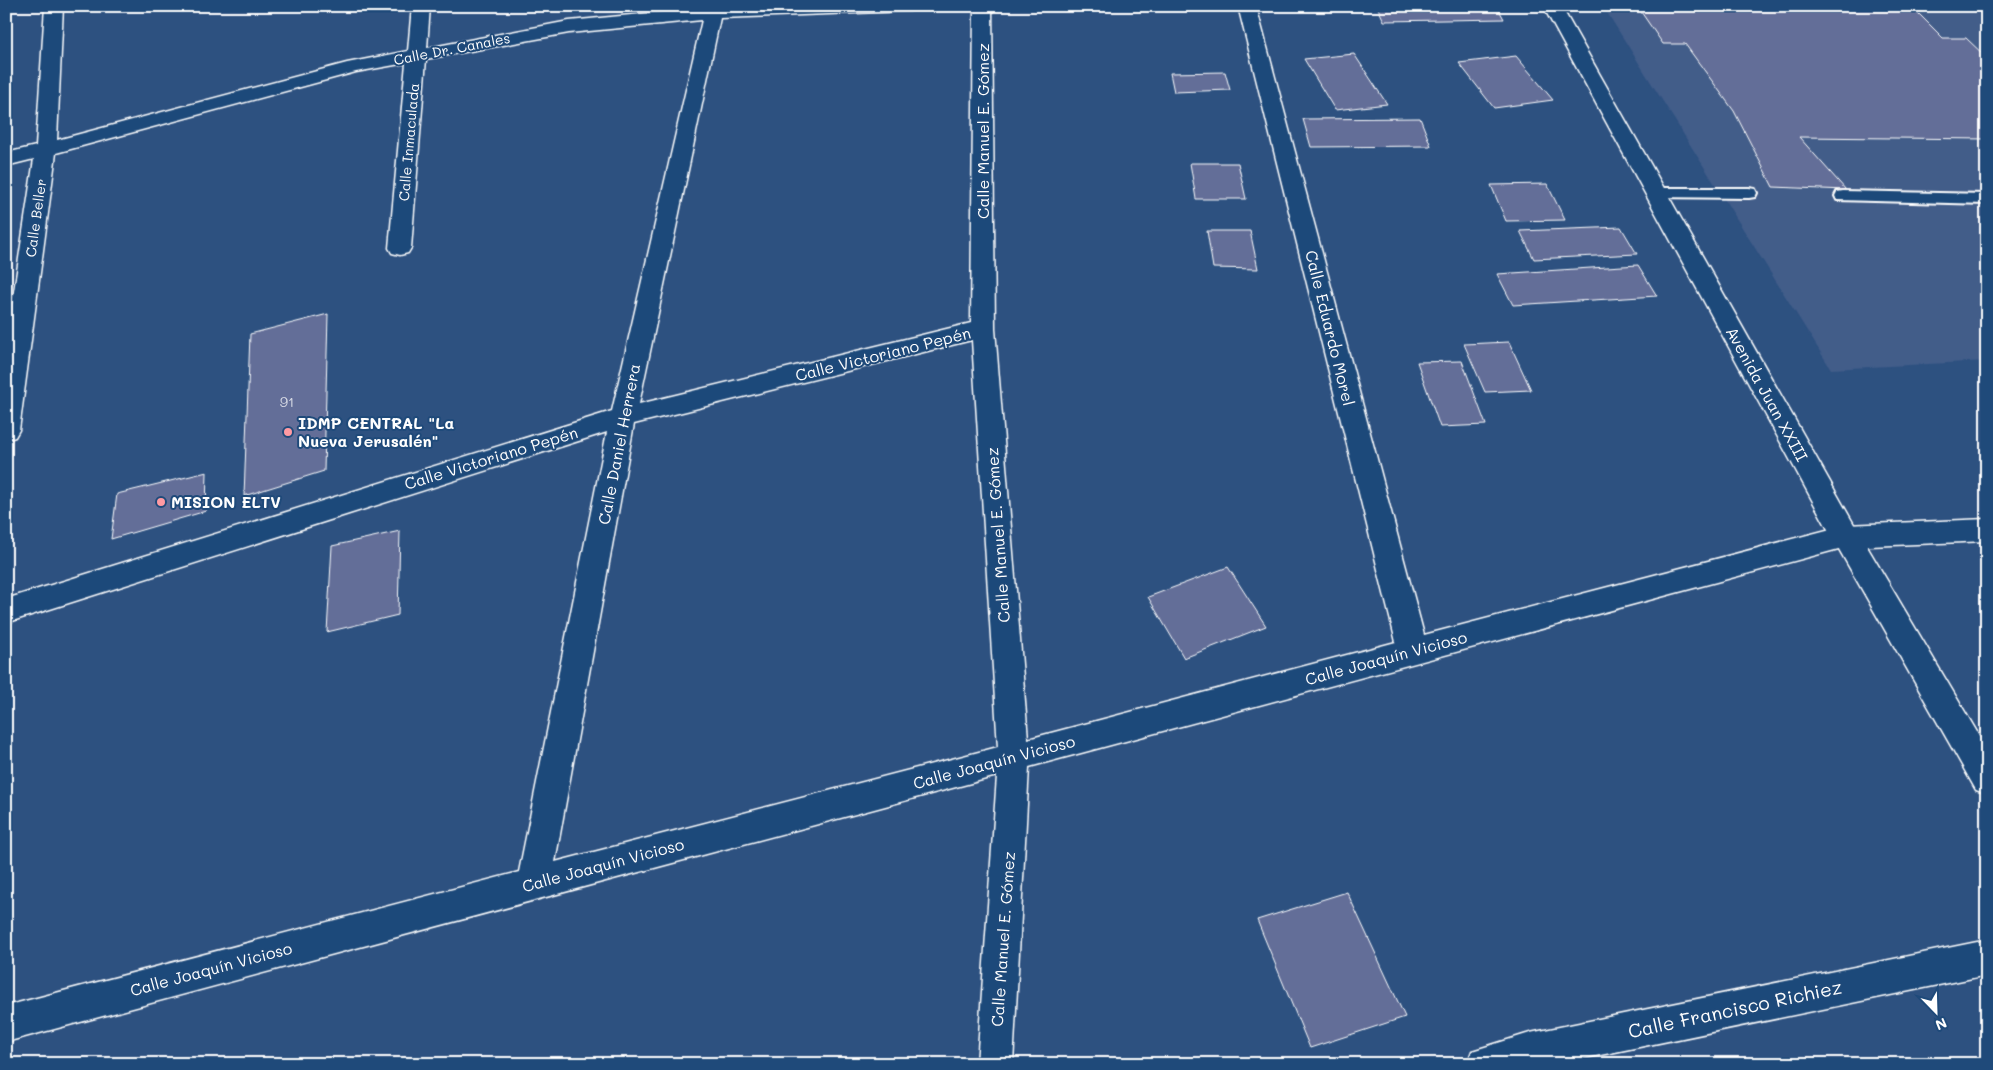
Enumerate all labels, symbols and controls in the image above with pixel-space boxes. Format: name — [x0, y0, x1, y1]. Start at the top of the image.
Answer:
street label: Calle Dr. Canales — [392, 28, 512, 69]
street label: Calle Manuel E. Gómez — [972, 43, 993, 219]
street label: Calle Inmaculada — [394, 82, 423, 202]
street label: Calle Beller — [21, 178, 50, 258]
street label: Calle Eduardo Morel — [1301, 248, 1360, 408]
street label: Calle Victoriano Pepén — [793, 322, 973, 386]
street label: Avenida Juan XXIII — [1722, 323, 1813, 465]
street label: Calle Daniel Herrera — [593, 362, 644, 526]
house number: 91 — [280, 392, 294, 411]
place label: IDMP CENTRAL "La Nueva Jerusalén" — [298, 412, 455, 451]
street label: Calle Victoriano Pepén — [402, 421, 580, 494]
marker: IDMP CENTRAL "La Nueva Jerusalén" — [282, 426, 294, 438]
street label: Calle Manuel E. Gómez — [981, 447, 1014, 623]
place label: MISION ELTV — [171, 491, 281, 512]
marker: MISION ELTV — [155, 496, 167, 508]
street label: Calle Joaquín Vicioso — [1303, 626, 1469, 689]
street label: Calle Joaquín Vicioso — [911, 730, 1077, 793]
street label: Calle Joaquín Vicioso — [520, 833, 686, 896]
street label: Calle Manuel E. Gómez — [986, 850, 1019, 1027]
street label: Calle Joaquín Vicioso — [128, 937, 294, 1000]
street label: Calle Francisco Richiez — [1626, 974, 1844, 1043]
north arrow — [1910, 988, 1960, 1038]
text: N — [1933, 1014, 1950, 1035]

